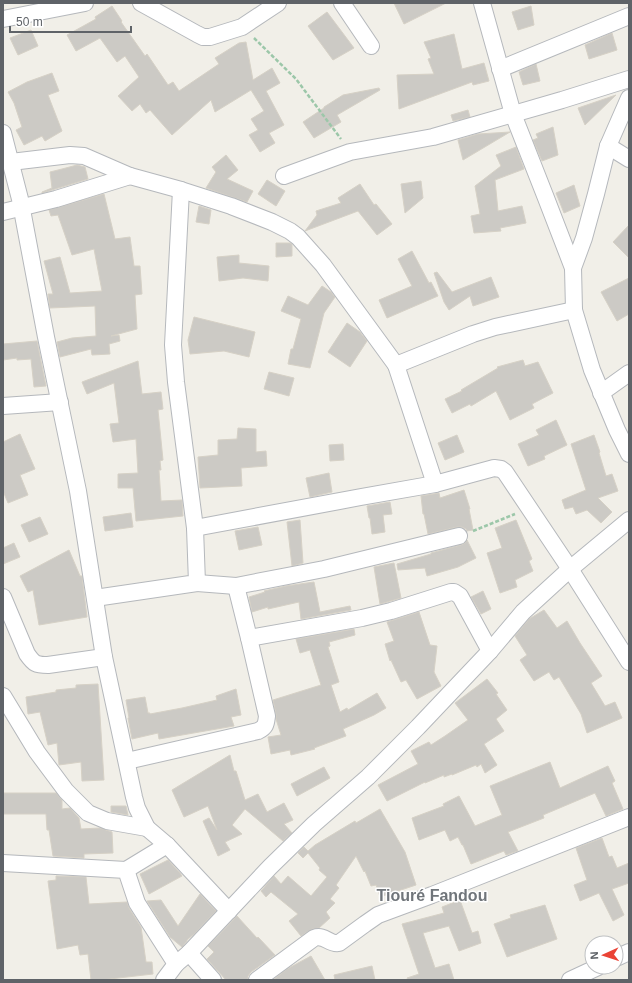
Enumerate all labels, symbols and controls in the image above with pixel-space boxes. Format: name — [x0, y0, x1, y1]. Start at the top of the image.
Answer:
scale bar — [10, 8, 131, 34]
text: 50 m — [16, 15, 43, 29]
district label: Tiouré Fandou — [377, 887, 487, 904]
north arrow — [584, 935, 624, 975]
text: N — [588, 951, 600, 960]

